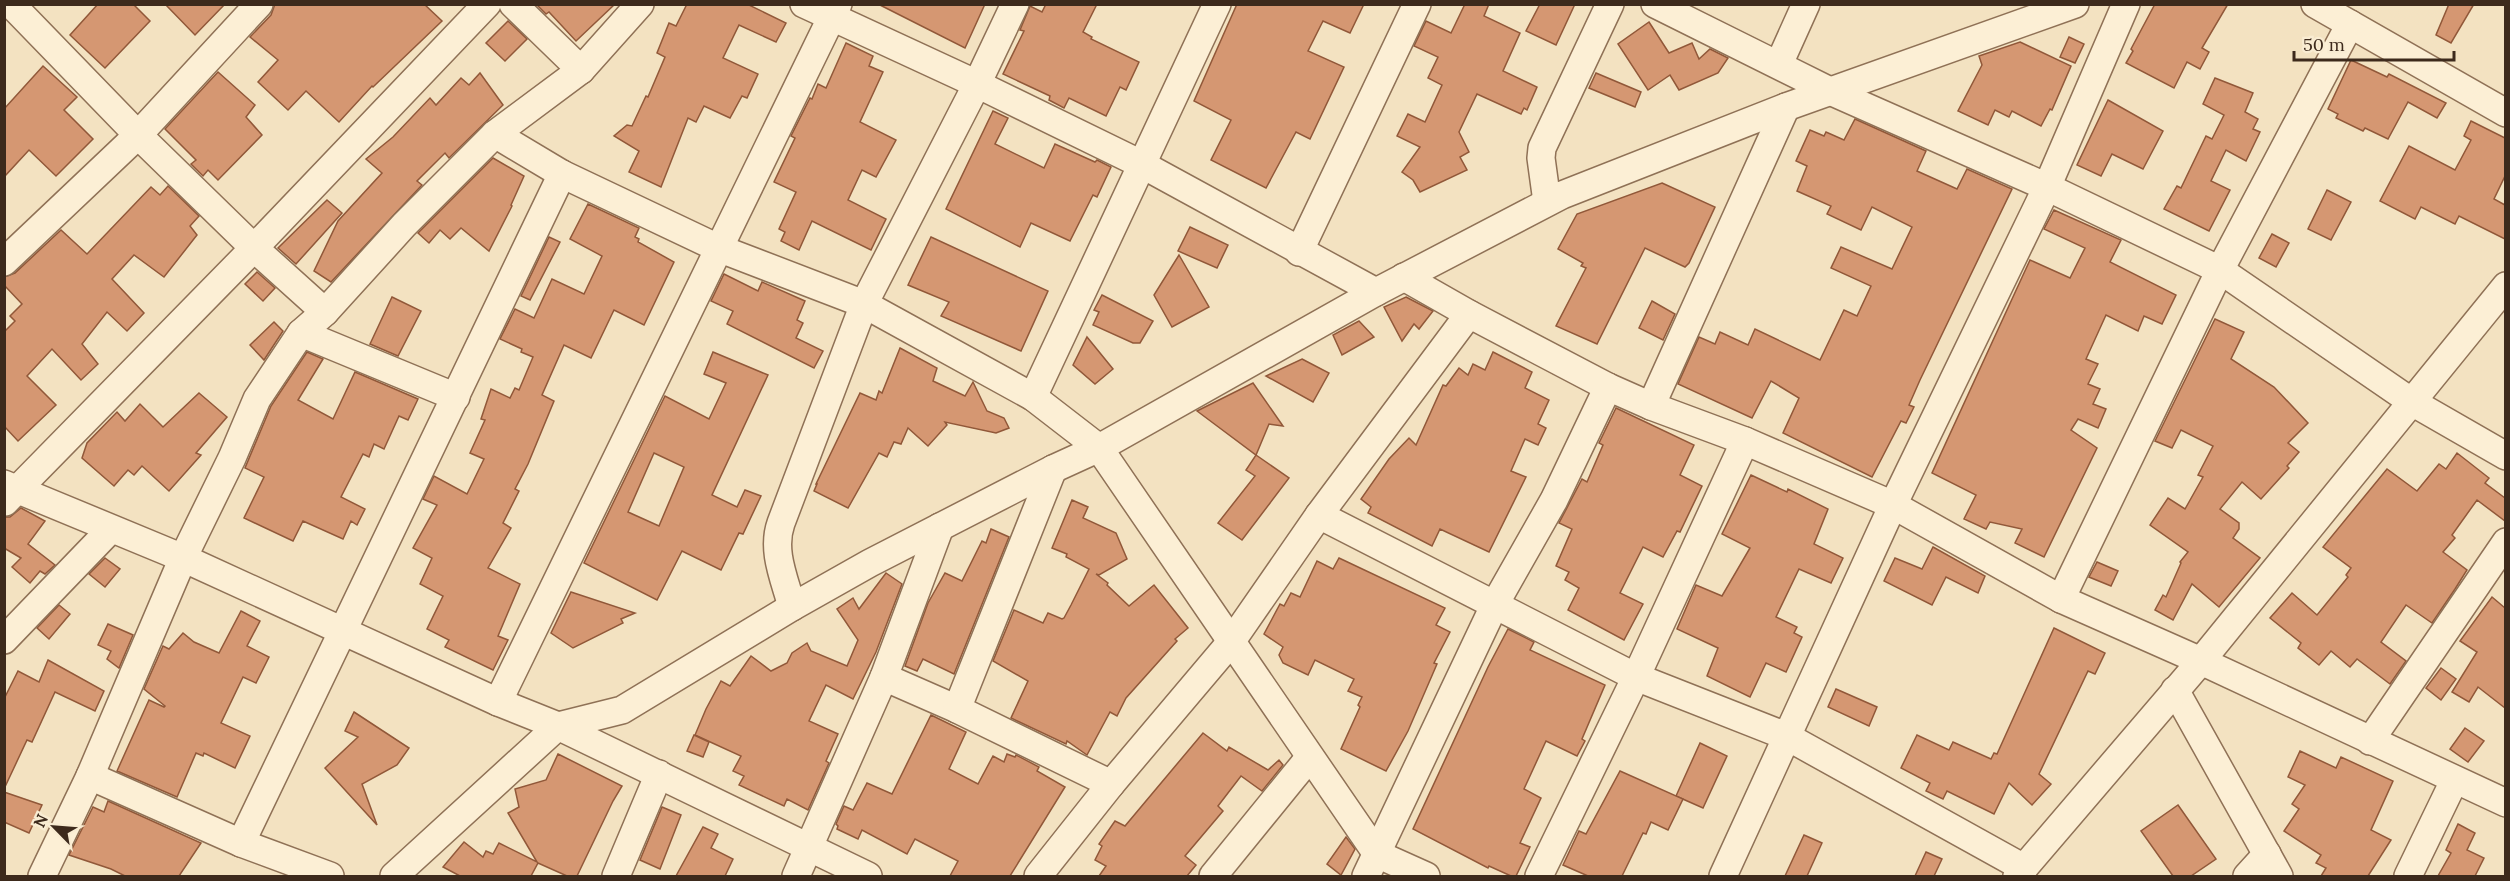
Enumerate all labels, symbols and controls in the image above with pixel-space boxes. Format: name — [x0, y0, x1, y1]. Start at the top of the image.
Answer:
scale bar — [2294, 24, 2454, 62]
text: 50 m — [2303, 33, 2345, 56]
north arrow — [24, 797, 84, 857]
text: N — [29, 811, 52, 830]

